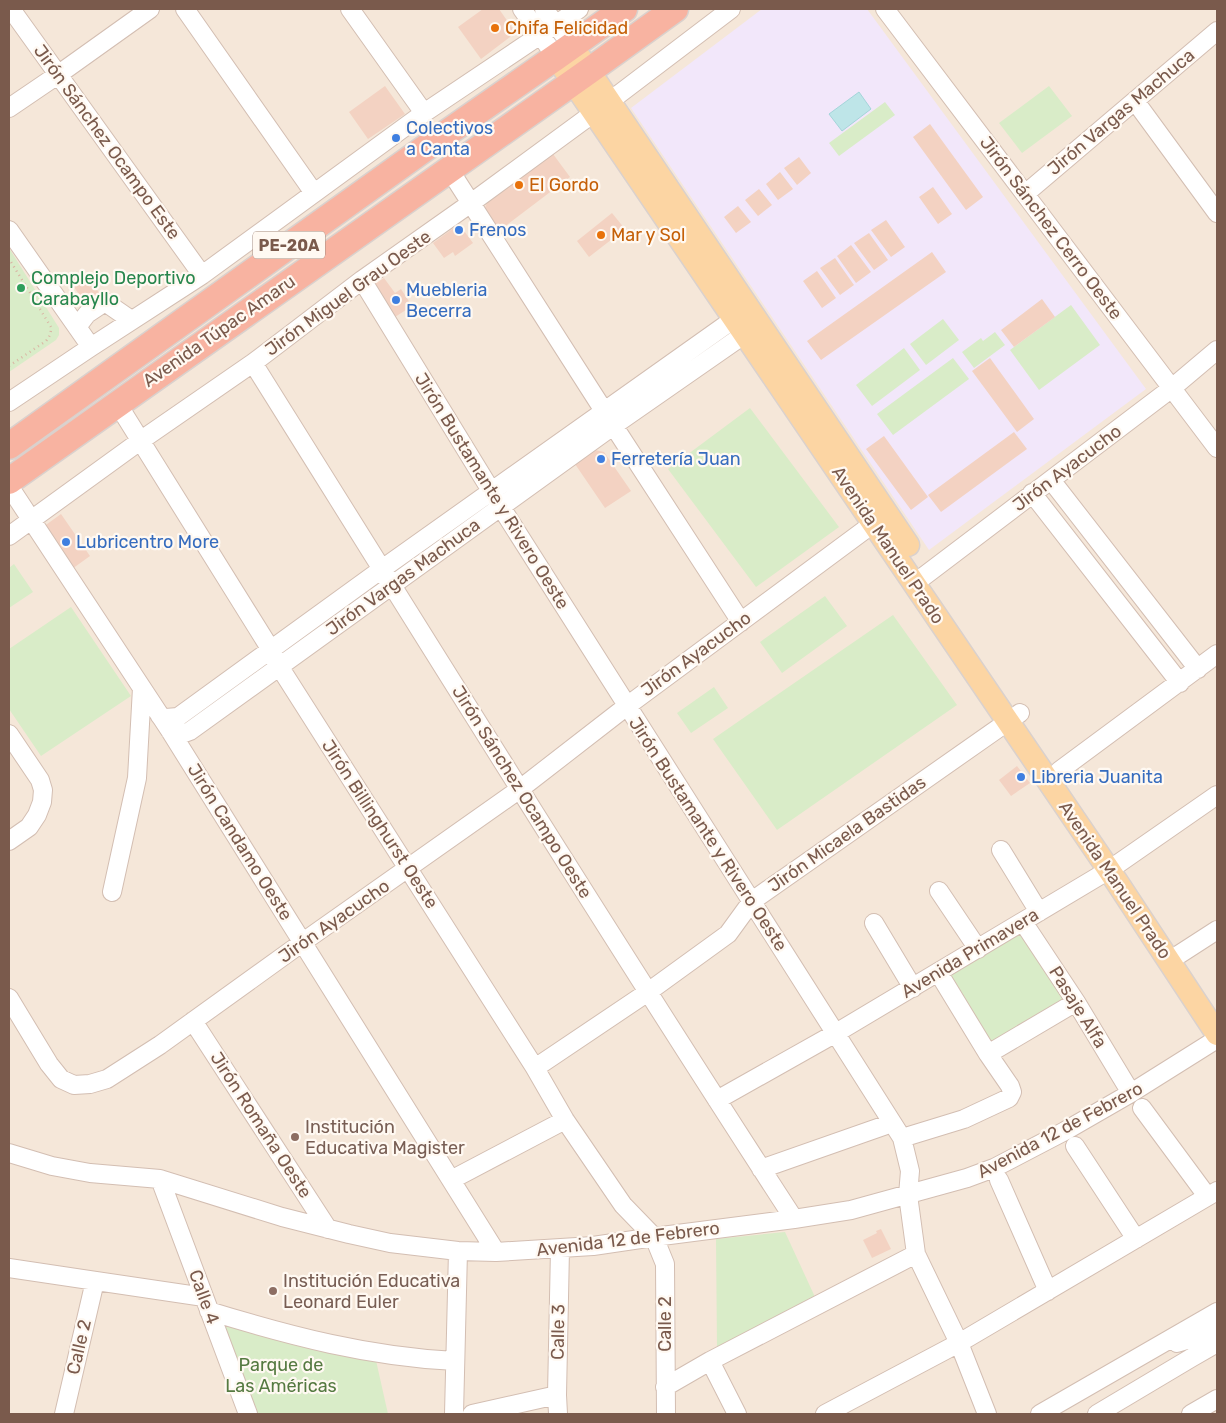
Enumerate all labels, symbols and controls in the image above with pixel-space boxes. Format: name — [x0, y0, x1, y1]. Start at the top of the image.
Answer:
place label: Chifa Felicidad — [505, 17, 628, 39]
marker: Chifa Felicidad — [489, 22, 501, 34]
street label: Jirón Sánchez Ocampo Este — [29, 40, 185, 244]
street label: Jirón Vargas Machuca — [1043, 44, 1199, 180]
place label: Colectivos a Canta — [406, 117, 493, 160]
marker: Colectivos a Canta — [390, 132, 402, 144]
street label: Jirón Sánchez Cerro Oeste — [975, 132, 1127, 324]
place label: El Gordo — [529, 174, 599, 196]
marker: El Gordo — [513, 179, 525, 191]
place label: Frenos — [469, 219, 526, 241]
marker: Frenos — [453, 224, 465, 236]
place label: Mar y Sol — [611, 224, 685, 246]
street label: Jirón Miguel Grau Oeste — [261, 225, 435, 361]
marker: Mar y Sol — [595, 229, 607, 241]
road number: PE-20A — [253, 232, 325, 258]
place label: Complejo Deportivo Carabayllo — [31, 267, 196, 310]
street label: Avenida Túpac Amaru — [139, 270, 299, 392]
place label: Muebleria Becerra — [406, 279, 488, 322]
marker: Complejo Deportivo Carabayllo — [15, 282, 27, 294]
marker: Muebleria Becerra — [390, 294, 402, 306]
street label: Jirón Bustamante y Rivero Oeste — [410, 369, 574, 613]
street label: Jirón Ayacucho — [1008, 420, 1126, 516]
place label: Ferretería Juan — [611, 448, 741, 470]
marker: Ferretería Juan — [595, 453, 607, 465]
street label: Avenida Manuel Prado — [827, 462, 949, 628]
street label: Jirón Vargas Machuca — [322, 514, 484, 640]
place label: Lubricentro More — [76, 531, 219, 553]
marker: Lubricentro More — [60, 536, 72, 548]
street label: Jirón Ayacucho — [637, 607, 755, 701]
street label: Jirón Sánchez Ocampo Oeste — [447, 682, 597, 902]
street label: Jirón Bustamante y Rivero Oeste — [624, 713, 792, 955]
street label: Jirón Billinghurst Oeste — [317, 735, 443, 913]
street label: Jirón Candamo Oeste — [183, 759, 297, 925]
place label: Libreria Juanita — [1031, 766, 1163, 788]
street label: Jirón Micaela Bastidas — [764, 771, 930, 897]
marker: Libreria Juanita — [1015, 771, 1027, 783]
street label: Avenida Manuel Prado — [1054, 797, 1176, 963]
street label: Jirón Ayacucho — [274, 875, 394, 967]
street label: Avenida Primavera — [897, 903, 1043, 1003]
street label: Pasaje Alfa — [1044, 962, 1112, 1052]
street label: Jirón Romaña Oeste — [206, 1048, 316, 1202]
street label: Avenida 12 de Febrero — [973, 1077, 1147, 1183]
place label: Institución Educativa Magister — [305, 1116, 465, 1159]
marker: Institución Educativa Magister — [289, 1131, 301, 1143]
street label: Avenida 12 de Febrero — [535, 1217, 721, 1261]
street label: Calle 4 — [184, 1267, 224, 1327]
place label: Institución Educativa Leonard Euler — [283, 1270, 460, 1313]
marker: Institución Educativa Leonard Euler — [267, 1285, 279, 1297]
street label: Calle 2 — [654, 1296, 676, 1352]
street label: Calle 3 — [547, 1304, 569, 1360]
street label: Calle 2 — [62, 1317, 96, 1377]
park label: Parque de Las Américas — [225, 1354, 337, 1397]

